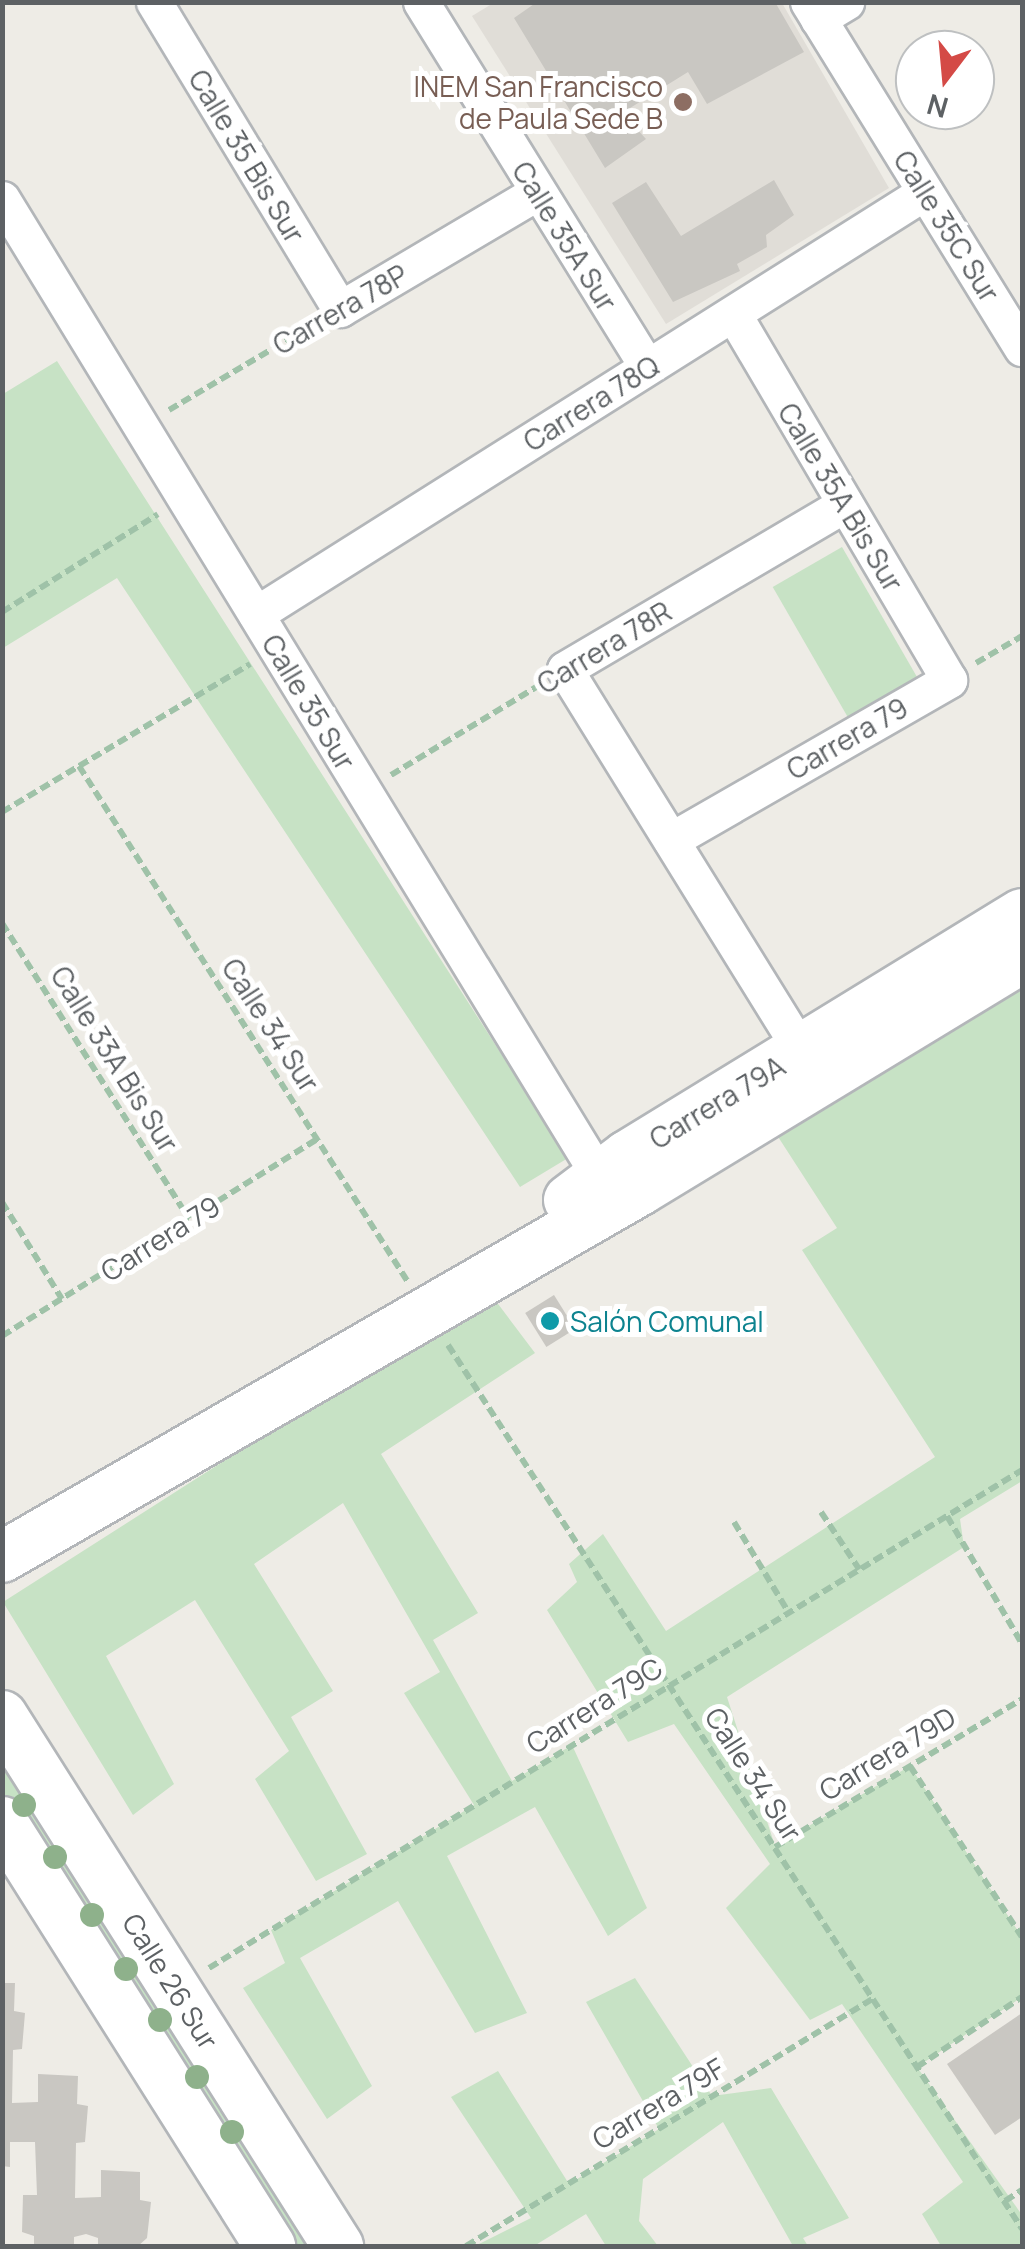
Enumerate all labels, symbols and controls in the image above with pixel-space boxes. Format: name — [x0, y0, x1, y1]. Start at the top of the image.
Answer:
north arrow — [895, 30, 995, 130]
street label: Calle 35 Bis Sur — [182, 63, 312, 249]
place label: INEM San Francisco de Paula Sede B — [413, 69, 663, 135]
text: N — [922, 86, 952, 128]
marker: INEM San Francisco de Paula Sede B — [672, 91, 694, 113]
street label: Calle 35C Sur — [887, 144, 1007, 308]
street label: Calle 35A Sur — [506, 155, 624, 317]
street label: Carrera 78P — [267, 257, 413, 361]
street label: Carrera 78Q — [517, 348, 665, 458]
street label: Calle 35A Bis Sur — [772, 397, 910, 597]
street label: Carrera 78R — [531, 594, 677, 700]
street label: Calle 35 Sur — [255, 628, 363, 776]
street label: Carrera 79 — [781, 690, 913, 786]
street label: Calle 34 Sur — [215, 952, 327, 1098]
street label: Calle 33A Bis Sur — [44, 960, 186, 1158]
street label: Carrera 79A — [643, 1049, 791, 1155]
street label: Carrera 79 — [94, 1188, 226, 1288]
place label: Salón Comunal — [570, 1304, 764, 1338]
marker: Salón Comunal — [539, 1310, 561, 1332]
street label: Carrera 79C — [520, 1650, 668, 1760]
street label: Carrera 79D — [813, 1699, 961, 1807]
street label: Calle 34 Sur — [698, 1701, 810, 1847]
street label: Calle 26 Sur — [116, 1907, 226, 2055]
street label: Carrera 79F — [586, 2050, 730, 2156]

